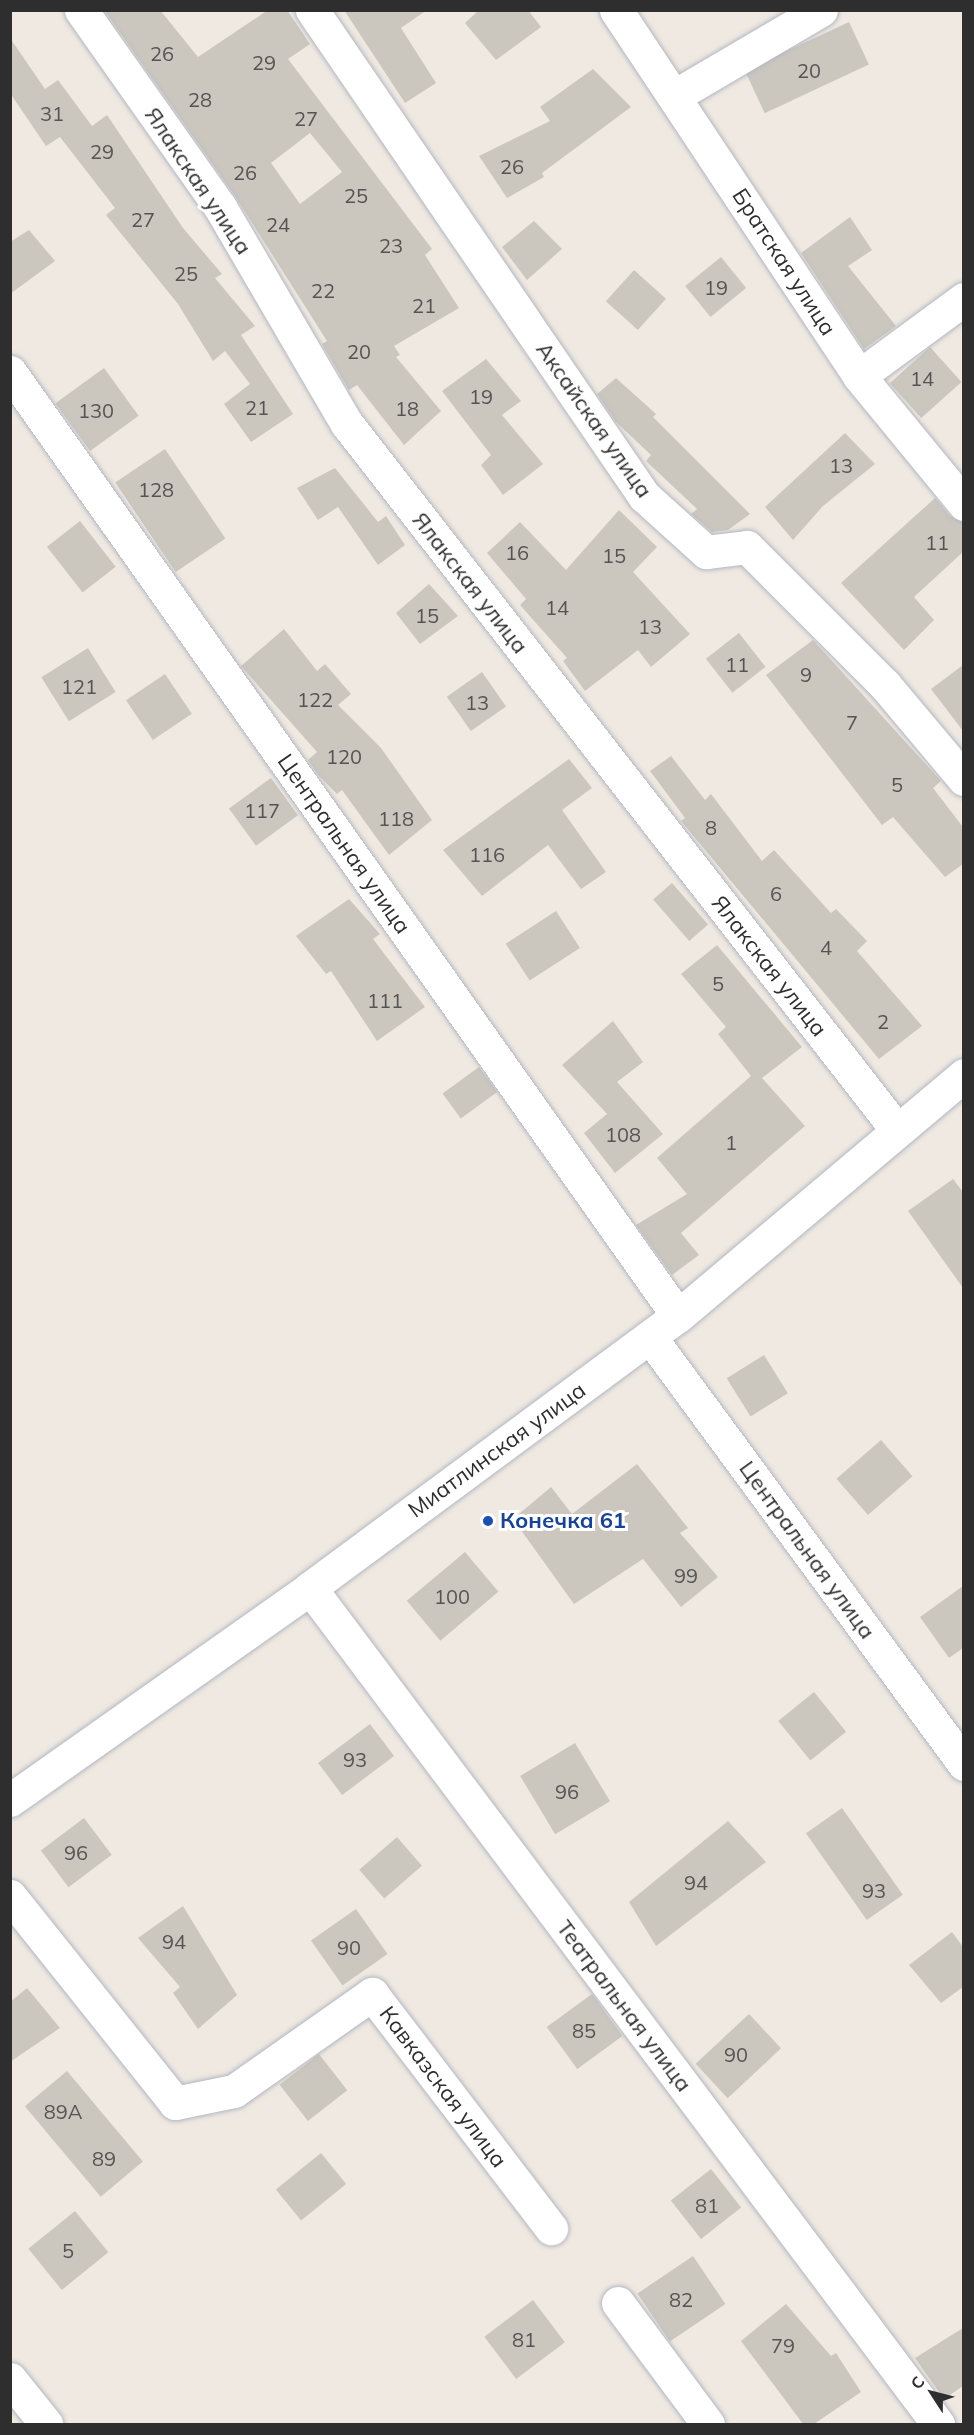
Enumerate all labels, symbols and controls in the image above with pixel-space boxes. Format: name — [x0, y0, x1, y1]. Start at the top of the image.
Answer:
house number: 26 — [150, 41, 174, 65]
house number: 29 — [252, 50, 276, 74]
house number: 20 — [797, 58, 821, 82]
house number: 28 — [188, 87, 212, 111]
house number: 31 — [40, 101, 64, 125]
street label: Ялакская улица — [139, 102, 257, 260]
house number: 27 — [294, 106, 318, 130]
house number: 29 — [90, 139, 114, 163]
house number: 26 — [500, 154, 524, 178]
house number: 26 — [233, 160, 257, 184]
house number: 25 — [344, 183, 368, 207]
street label: Братская улица — [727, 184, 841, 340]
house number: 27 — [131, 207, 155, 231]
house number: 24 — [266, 212, 290, 236]
house number: 23 — [379, 233, 403, 257]
house number: 25 — [174, 261, 198, 285]
house number: 19 — [704, 275, 728, 299]
house number: 22 — [311, 278, 335, 302]
house number: 21 — [412, 293, 436, 317]
street label: Аксайская улица — [530, 337, 658, 503]
house number: 20 — [347, 339, 371, 363]
house number: 14 — [910, 366, 934, 390]
house number: 19 — [469, 384, 493, 408]
house number: 21 — [245, 395, 269, 419]
house number: 18 — [395, 396, 419, 420]
house number: 130 — [78, 398, 114, 422]
house number: 13 — [829, 453, 853, 477]
house number: 128 — [138, 477, 174, 501]
street label: Ялакская улица — [407, 507, 533, 659]
house number: 11 — [925, 530, 949, 554]
house number: 16 — [505, 540, 529, 564]
house number: 15 — [602, 543, 626, 567]
house number: 14 — [545, 595, 569, 619]
house number: 15 — [415, 603, 439, 627]
house number: 13 — [638, 614, 662, 638]
house number: 11 — [725, 652, 749, 676]
house number: 9 — [800, 662, 812, 686]
house number: 121 — [61, 674, 97, 698]
house number: 122 — [297, 687, 333, 711]
house number: 13 — [465, 690, 489, 714]
house number: 7 — [846, 710, 858, 734]
house number: 120 — [326, 744, 362, 768]
street label: Центральная улица — [272, 749, 416, 939]
house number: 5 — [891, 772, 903, 796]
house number: 117 — [244, 798, 280, 822]
house number: 118 — [378, 806, 414, 830]
house number: 8 — [705, 815, 717, 839]
house number: 116 — [469, 842, 505, 866]
house number: 6 — [770, 881, 782, 905]
street label: Ялакская улица — [706, 890, 832, 1042]
house number: 4 — [820, 935, 832, 959]
house number: 5 — [712, 971, 724, 995]
house number: 111 — [367, 988, 403, 1012]
house number: 2 — [877, 1009, 889, 1033]
house number: 108 — [605, 1122, 641, 1146]
house number: 1 — [725, 1130, 737, 1154]
street label: Миатлинская улица — [403, 1377, 591, 1523]
street label: Центральная улица — [734, 1456, 880, 1644]
place label: Конечка 61 — [500, 1508, 626, 1534]
marker: Конечка 61 — [481, 1514, 495, 1528]
house number: 99 — [674, 1563, 698, 1587]
house number: 100 — [434, 1584, 470, 1608]
house number: 93 — [343, 1747, 367, 1771]
house number: 96 — [555, 1779, 579, 1803]
house number: 96 — [64, 1840, 88, 1864]
house number: 94 — [684, 1870, 708, 1894]
house number: 93 — [862, 1878, 886, 1902]
street label: Театральная улица — [551, 1915, 697, 2097]
house number: 94 — [162, 1929, 186, 1953]
house number: 90 — [337, 1935, 361, 1959]
street label: Кавказская улица — [374, 2001, 512, 2173]
house number: 85 — [572, 2018, 596, 2042]
house number: 90 — [724, 2042, 748, 2066]
house number: 89А — [44, 2099, 82, 2123]
house number: 89 — [92, 2146, 116, 2170]
house number: 81 — [695, 2193, 719, 2217]
house number: 5 — [62, 2238, 74, 2262]
house number: 82 — [669, 2287, 693, 2311]
house number: 81 — [512, 2327, 536, 2351]
house number: 79 — [771, 2333, 795, 2357]
north arrow — [902, 2363, 962, 2423]
text: С — [906, 2372, 929, 2393]

